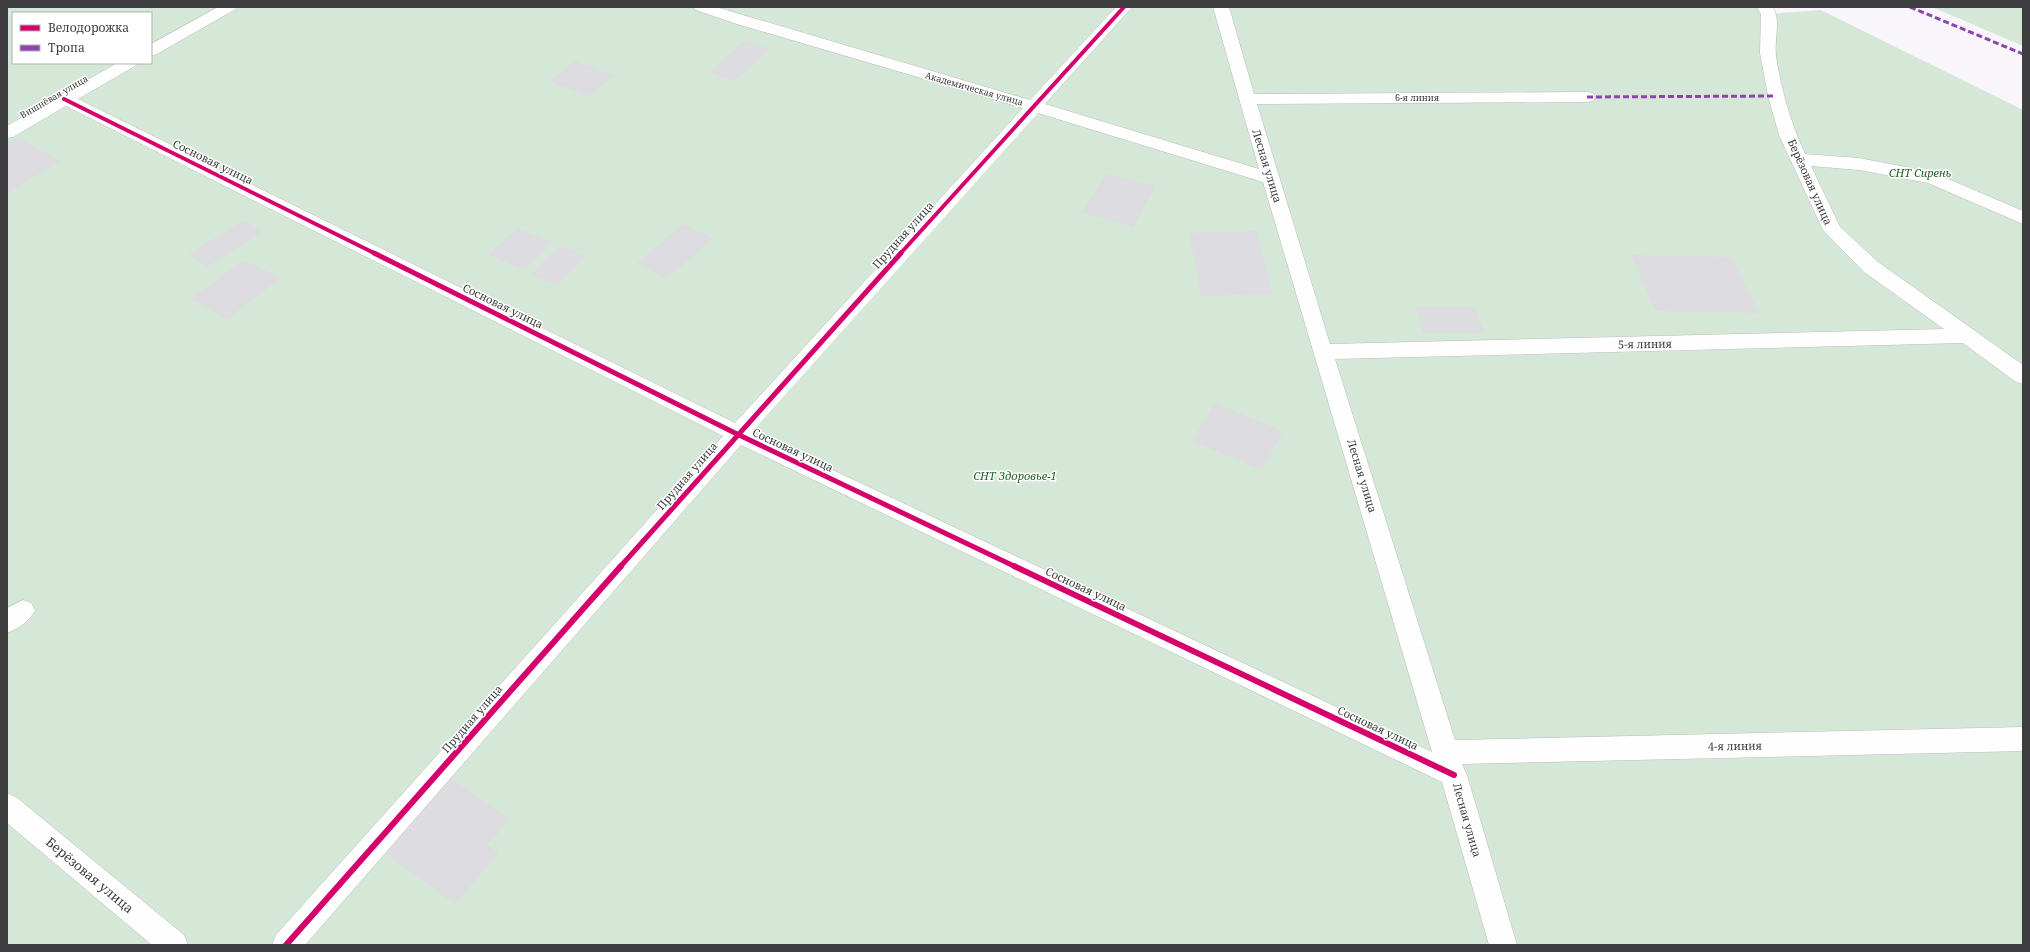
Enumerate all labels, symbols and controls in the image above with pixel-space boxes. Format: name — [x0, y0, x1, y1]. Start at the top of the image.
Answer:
legend — [12, 12, 152, 64]
text: Велодорожка — [48, 19, 129, 36]
text: Тропа — [48, 39, 85, 56]
street label: Академическая улица — [924, 68, 1025, 109]
street label: Вишнёвая улица — [17, 72, 90, 121]
street label: 6-я линия — [1395, 91, 1439, 104]
street label: Лесная улица — [1249, 127, 1286, 204]
street label: Сосновая улица — [171, 136, 256, 188]
street label: Берёзовая улица — [1785, 136, 1836, 227]
park label: СНТ Сирень — [1889, 165, 1951, 180]
street label: Прудная улица — [868, 198, 937, 271]
street label: Сосновая улица — [461, 280, 546, 332]
street label: 5-я линия — [1618, 336, 1672, 351]
street label: Сосновая улица — [750, 424, 836, 475]
street label: Лесная улица — [1344, 437, 1381, 514]
street label: Прудная улица — [653, 439, 720, 513]
park label: СНТ Здоровье-1 — [973, 468, 1057, 483]
street label: Сосновая улица — [1043, 563, 1129, 614]
street label: Прудная улица — [438, 682, 505, 756]
street label: Сосновая улица — [1335, 702, 1421, 753]
street label: 4-я линия — [1708, 738, 1762, 753]
street label: Лесная улица — [1450, 781, 1485, 859]
street label: Берёзовая улица — [42, 833, 138, 917]

